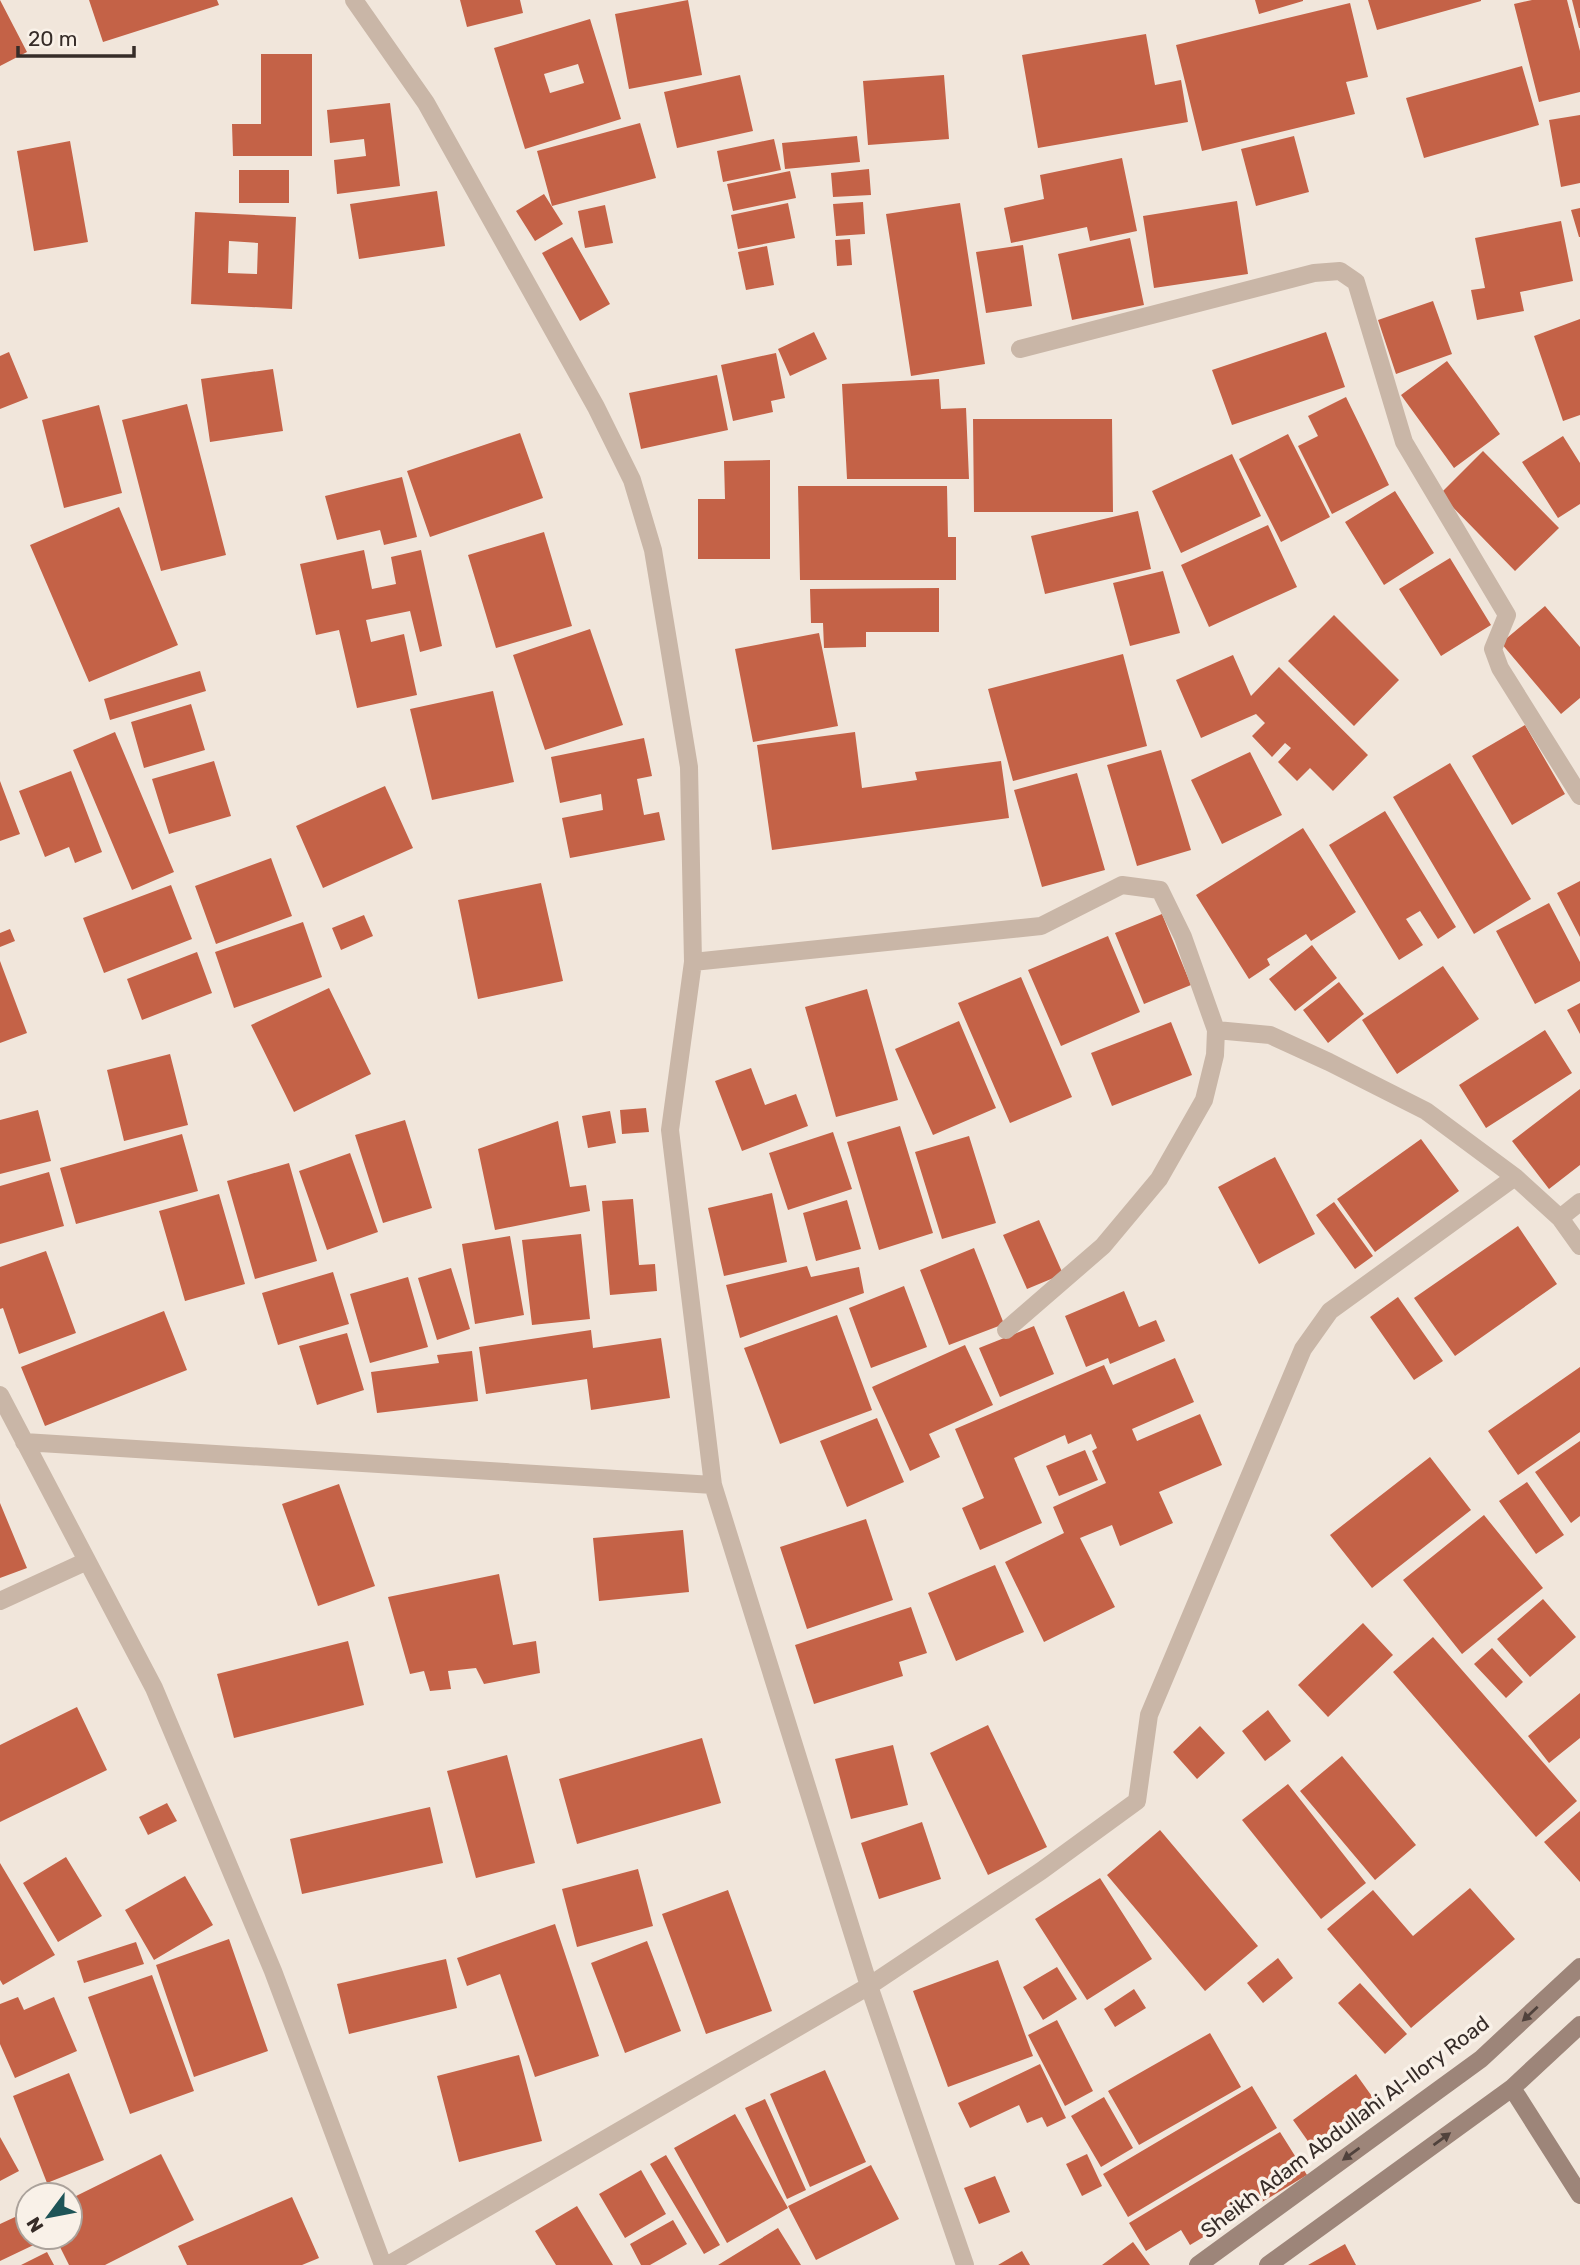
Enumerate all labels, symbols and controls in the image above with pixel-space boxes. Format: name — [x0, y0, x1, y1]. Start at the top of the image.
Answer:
scale bar — [18, 14, 133, 58]
text: 20 m — [28, 26, 77, 51]
one-way arrow — [1522, 2005, 1539, 2021]
street label: Sheikh Adam Abdullahi Al-Ilory Road — [1196, 2010, 1494, 2243]
one-way arrow — [1433, 2132, 1451, 2146]
one-way arrow — [1342, 2146, 1360, 2160]
north arrow — [14, 2181, 84, 2251]
text: N — [22, 2213, 48, 2237]

